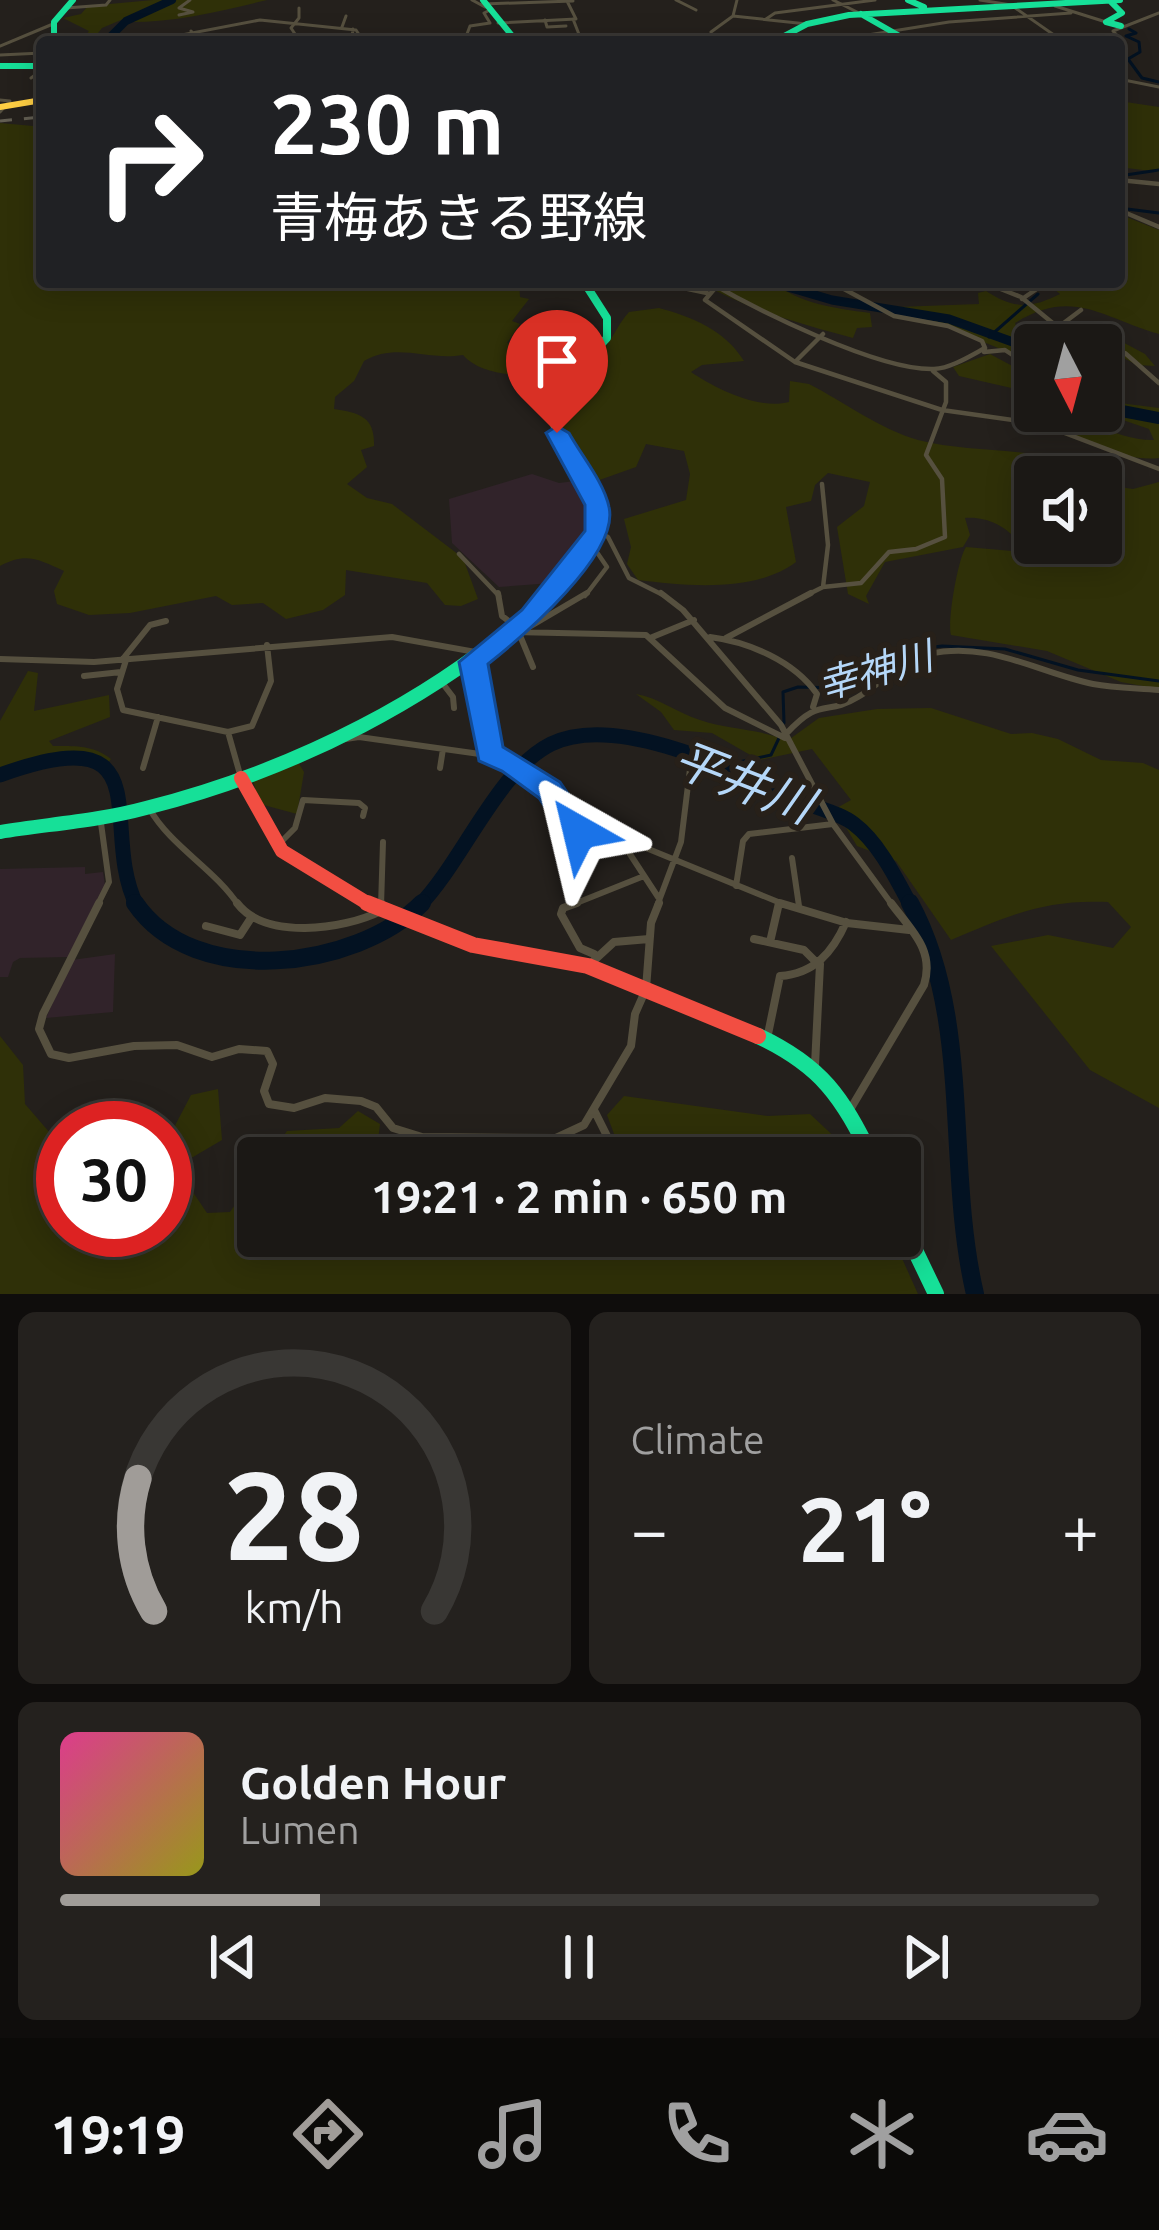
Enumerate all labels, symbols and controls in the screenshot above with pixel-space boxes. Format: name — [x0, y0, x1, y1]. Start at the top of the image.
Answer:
text: 230 m — [270, 76, 504, 170]
icon: right — [72, 84, 228, 240]
text: 青梅あきる野線 — [270, 187, 647, 247]
pin — [506, 310, 608, 433]
north arrow — [1014, 324, 1122, 432]
map controls — [1014, 324, 1122, 564]
icon: arrive — [524, 328, 590, 394]
button: sound — [1014, 456, 1122, 564]
water label: 幸神川 — [813, 632, 941, 707]
water label: 平井川 — [667, 730, 826, 834]
position arrow — [516, 769, 642, 895]
speed limit sign: 30 — [36, 1101, 192, 1257]
text: 19:21 · 2 min · 650 m — [371, 1171, 787, 1222]
text: Climate — [631, 1418, 765, 1461]
text: 28 — [224, 1444, 365, 1584]
text: 21° — [798, 1478, 931, 1579]
text: − — [631, 1492, 668, 1566]
text: + — [1062, 1492, 1099, 1566]
text: km/h — [245, 1583, 344, 1631]
text: Golden Hour — [240, 1757, 506, 1808]
text: Lumen — [240, 1808, 360, 1851]
icon: previous — [200, 1924, 266, 1990]
icon: pause — [546, 1924, 612, 1990]
icon: next — [893, 1924, 959, 1990]
icon: directions — [286, 2092, 370, 2176]
icon: music — [471, 2092, 555, 2176]
icon: phone — [655, 2092, 739, 2176]
icon: climate — [840, 2092, 924, 2176]
icon: car — [1025, 2092, 1109, 2176]
text: 19:19 — [50, 2104, 185, 2164]

